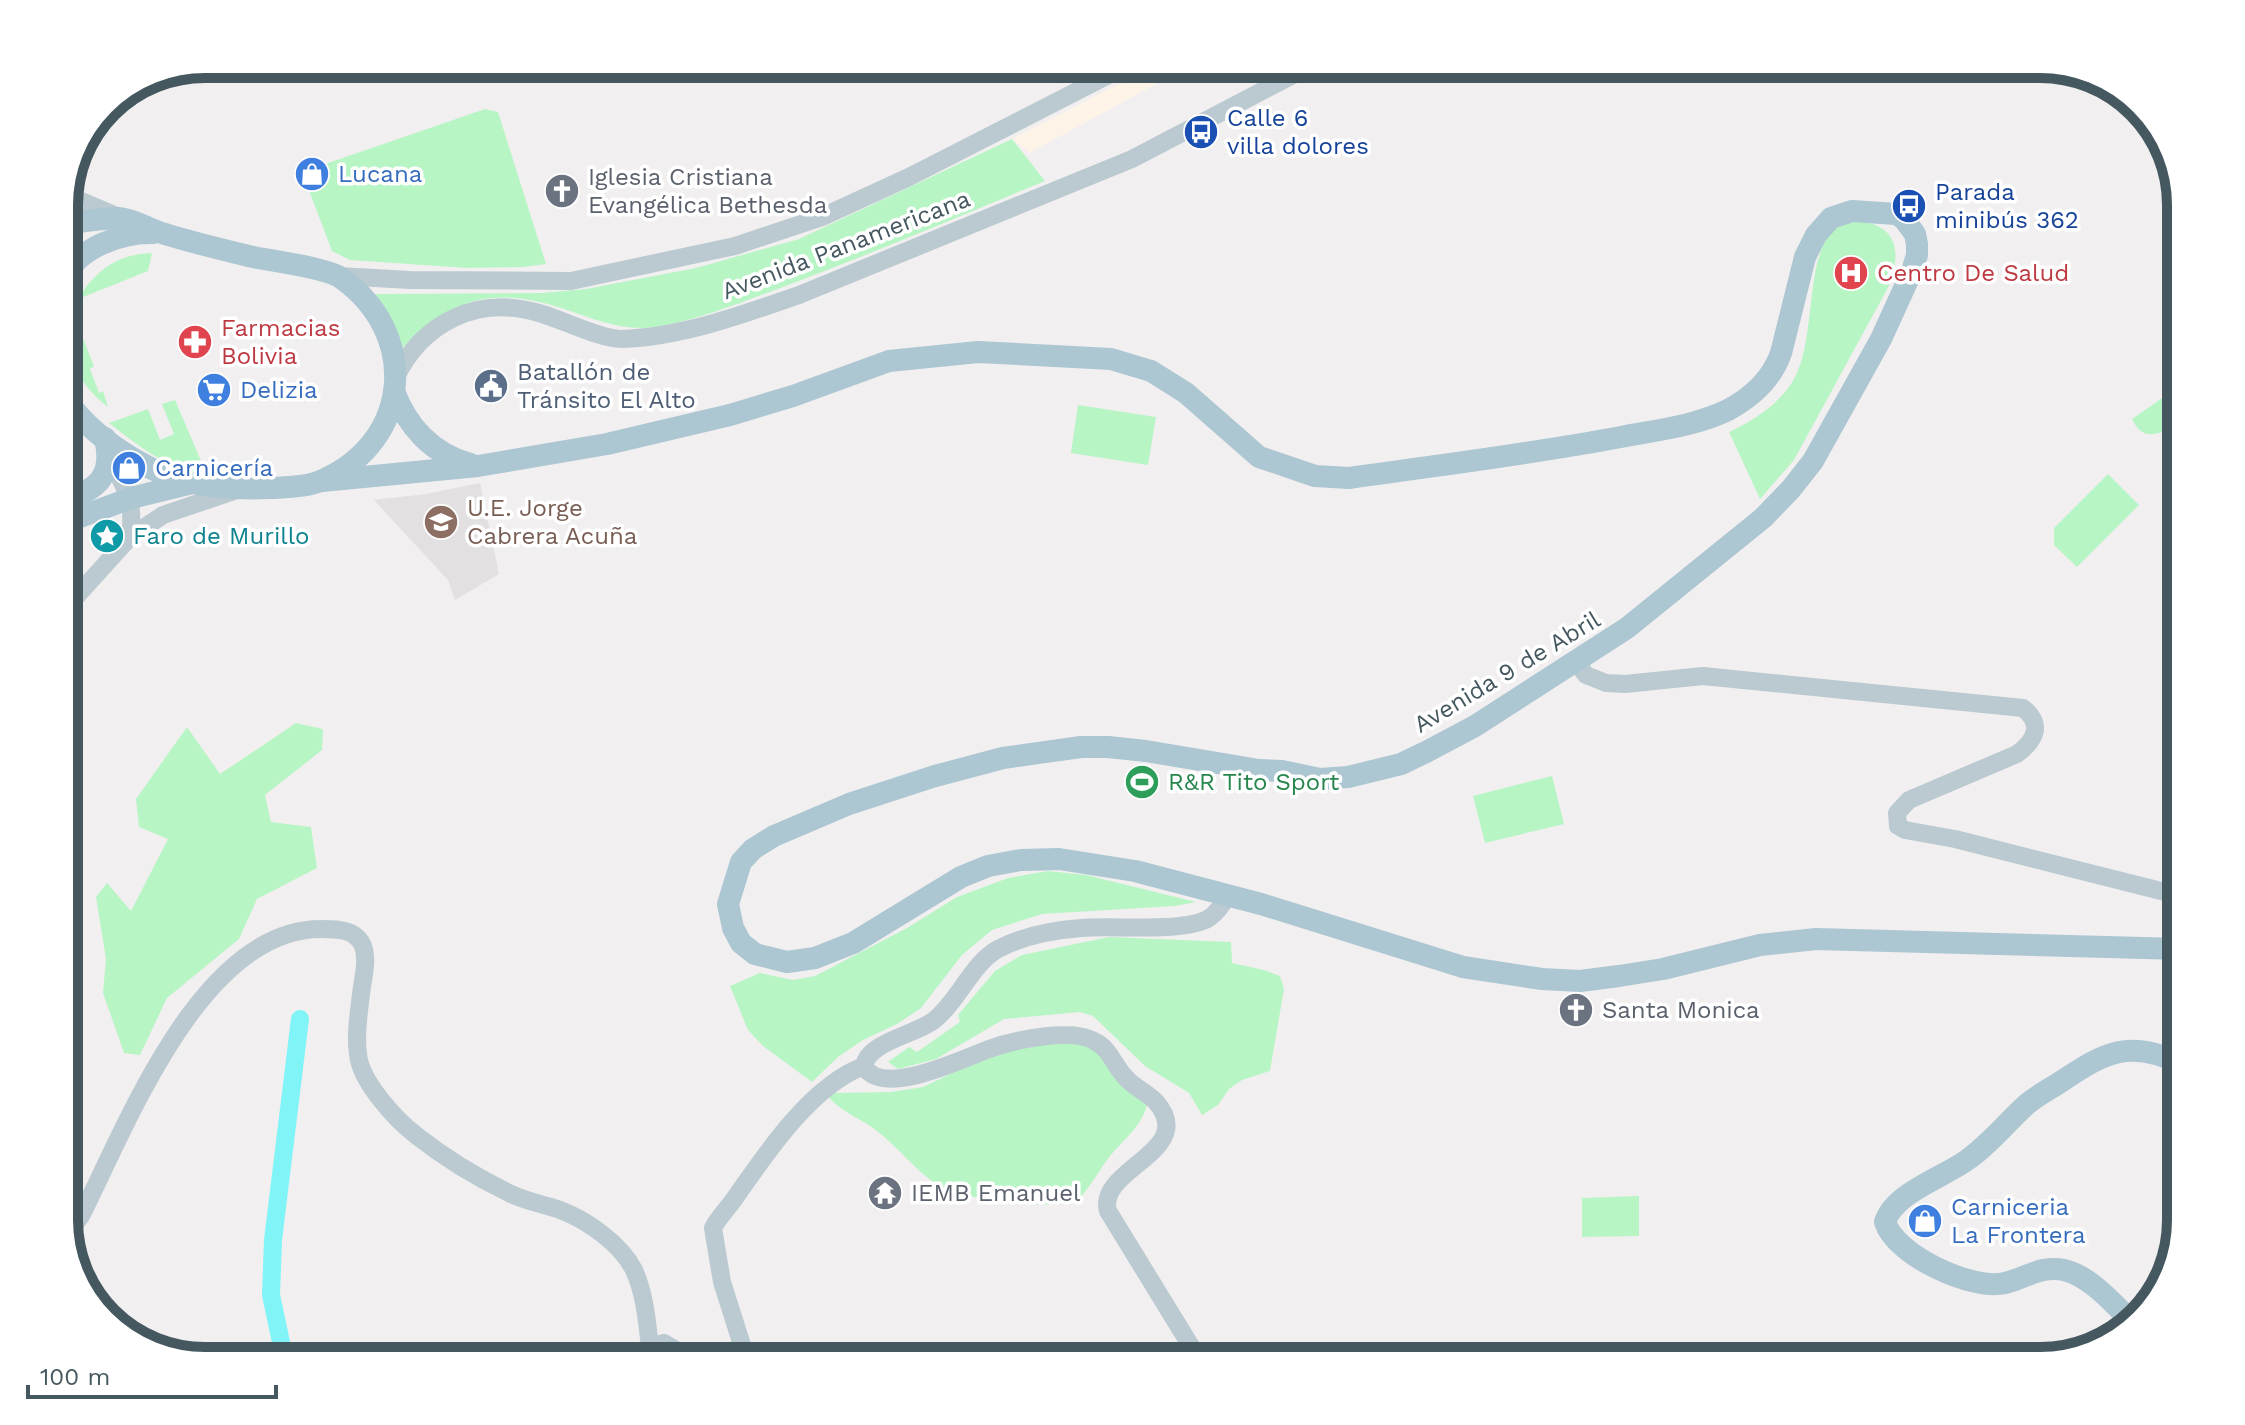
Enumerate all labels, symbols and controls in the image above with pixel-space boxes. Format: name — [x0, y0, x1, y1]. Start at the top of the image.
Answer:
place label: Calle 6 villa dolores — [1227, 104, 1369, 160]
bus stop icon: Calle 6 villa dolores — [1182, 113, 1220, 151]
shop icon: Lucana — [293, 155, 331, 193]
place label: Lucana — [338, 160, 422, 188]
place label: Iglesia Cristiana Evangélica Bethesda — [588, 163, 827, 219]
church icon: Iglesia Cristiana Evangélica Bethesda — [543, 172, 581, 210]
place label: Parada minibús 362 — [1935, 178, 2079, 234]
street label: Avenida Panamericana — [718, 185, 974, 305]
bus stop icon: Parada minibús 362 — [1890, 187, 1928, 225]
hospital icon: Centro De Salud — [1832, 254, 1870, 292]
place label: Centro De Salud — [1877, 259, 2069, 287]
place label: Farmacias Bolivia — [221, 314, 340, 370]
pharmacy icon: Farmacias Bolivia — [176, 323, 214, 361]
place label: Batallón de Tránsito El Alto — [517, 358, 696, 414]
public building icon: Batallón de Tránsito El Alto — [472, 367, 510, 405]
supermarket icon: Delizia — [195, 371, 233, 409]
place label: Delizia — [240, 376, 318, 404]
shop icon: Carnicería — [110, 449, 148, 487]
place label: Carnicería — [155, 454, 273, 482]
place label: U.E. Jorge Cabrera Acuña — [467, 494, 637, 550]
school or university icon: U.E. Jorge Cabrera Acuña — [422, 503, 460, 541]
place icon: Faro de Murillo — [88, 517, 126, 555]
place label: Faro de Murillo — [133, 522, 309, 550]
street label: Avenida 9 de Abril — [1409, 605, 1606, 739]
sports icon: R&R Tito Sport — [1123, 763, 1161, 801]
place label: R&R Tito Sport — [1168, 768, 1339, 796]
church icon: Santa Monica — [1557, 991, 1595, 1029]
place label: Santa Monica — [1602, 996, 1760, 1024]
temple icon: IEMB Emanuel — [866, 1174, 904, 1212]
place label: IEMB Emanuel — [911, 1179, 1081, 1207]
place label: Carniceria La Frontera — [1951, 1193, 2086, 1249]
shop icon: Carniceria La Frontera — [1906, 1202, 1944, 1240]
scale bar — [28, 1349, 276, 1399]
text: 100 m — [40, 1363, 110, 1391]

